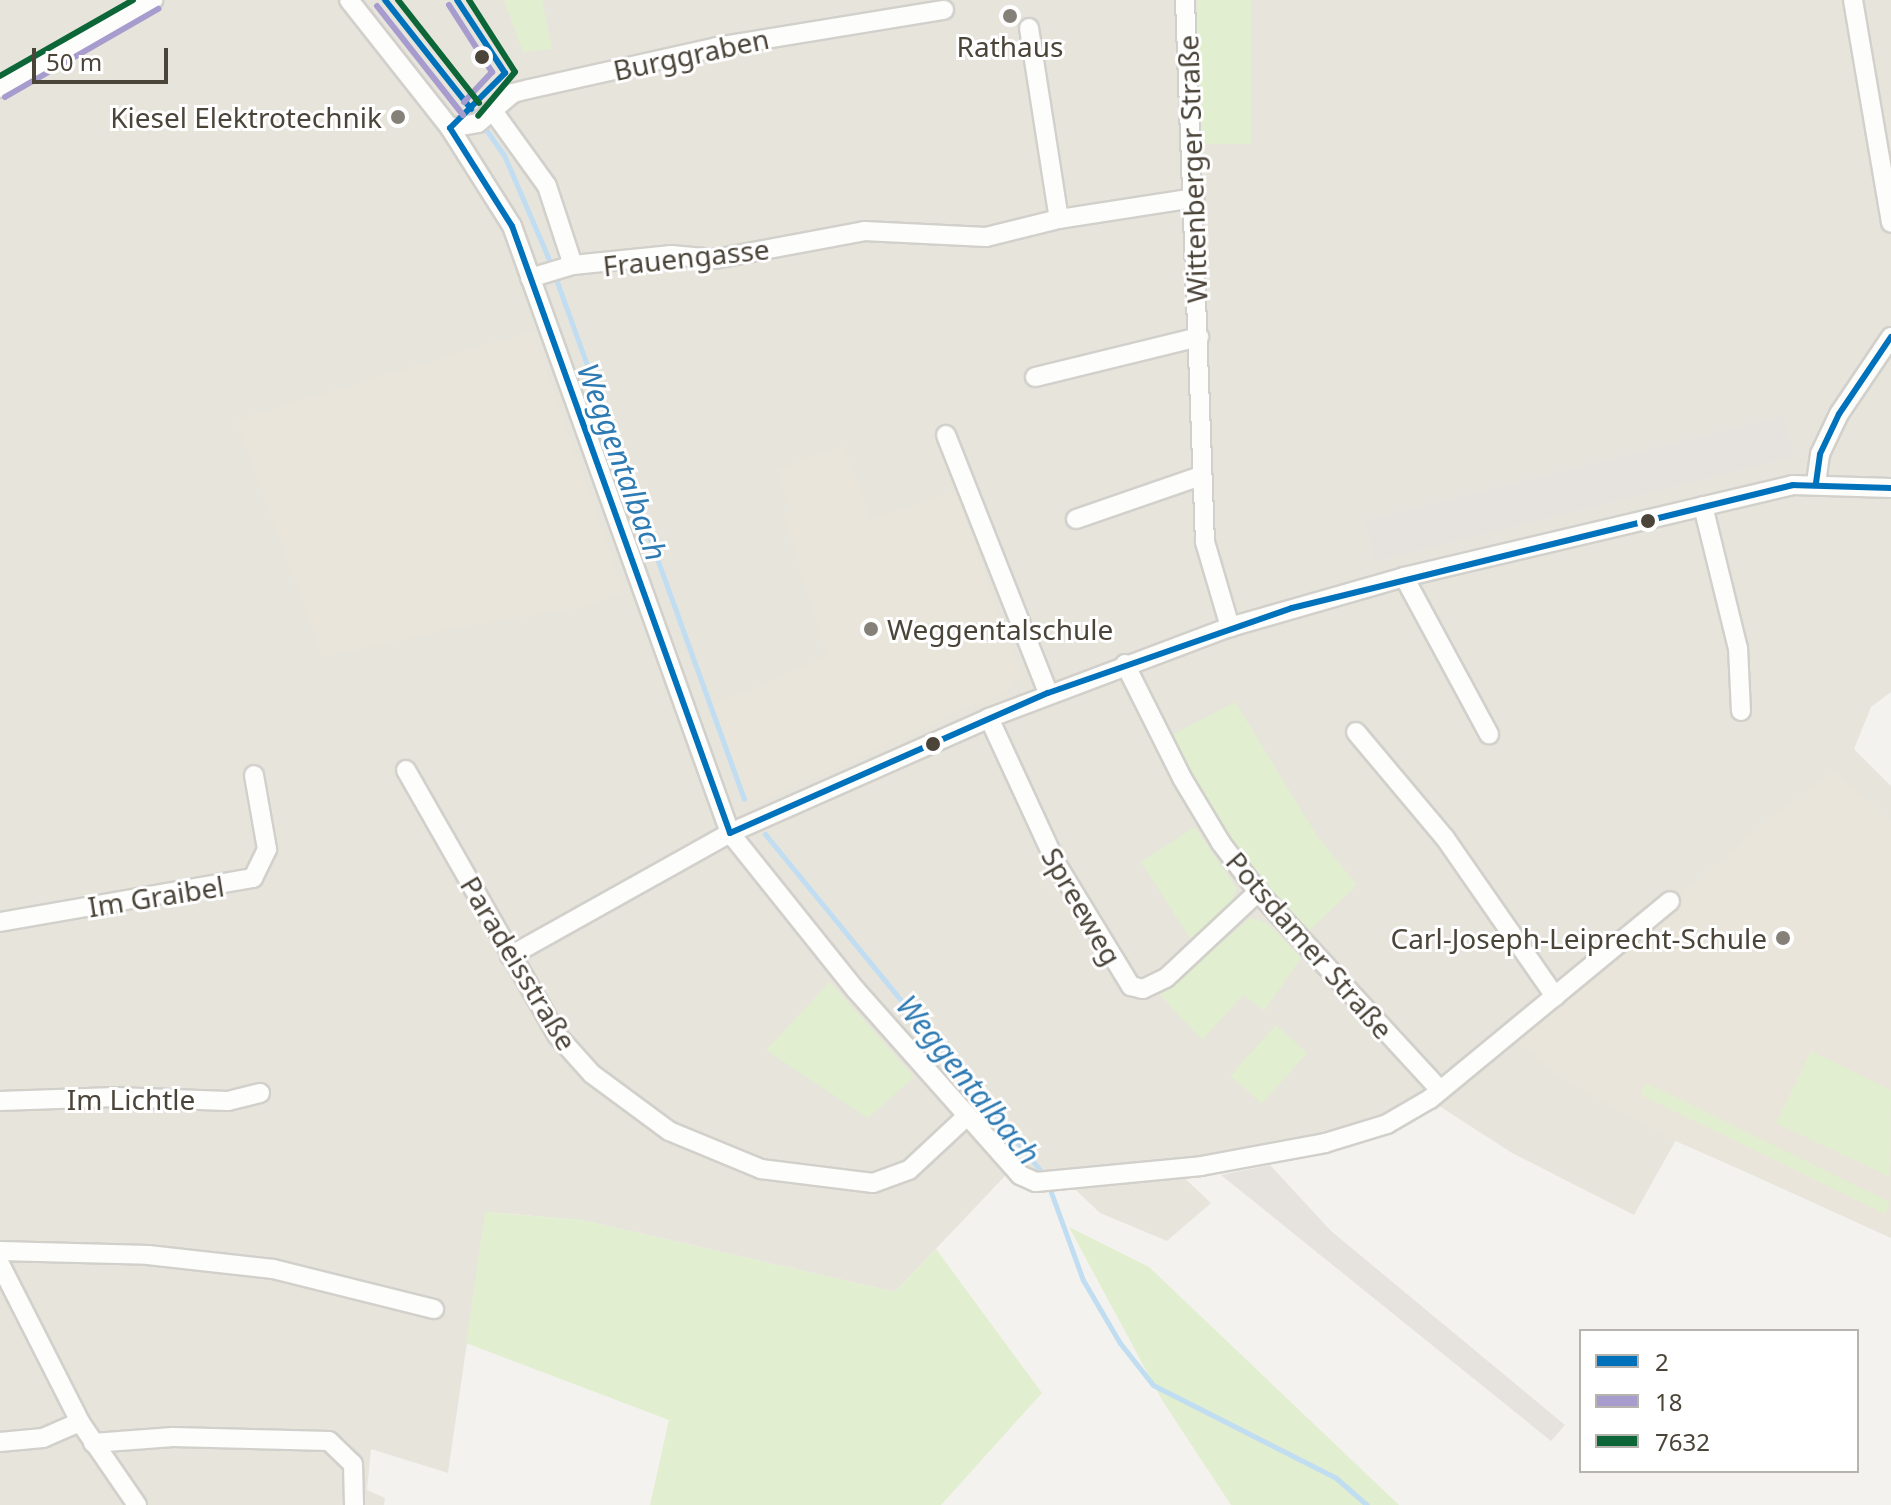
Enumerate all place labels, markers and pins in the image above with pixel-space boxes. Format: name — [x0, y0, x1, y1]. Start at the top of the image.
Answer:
marker: Rathaus — [1001, 7, 1019, 25]
place label: Rathaus — [957, 29, 1063, 63]
unlabelled marker — [474, 49, 490, 65]
place label: Kiesel Elektrotechnik — [110, 100, 382, 134]
marker: Kiesel Elektrotechnik — [389, 108, 407, 126]
unlabelled marker — [1640, 513, 1656, 529]
place label: Weggentalschule — [887, 612, 1113, 646]
marker: Weggentalschule — [862, 620, 880, 638]
unlabelled marker — [925, 736, 941, 752]
place label: Carl-Joseph-Leiprecht-Schule — [1390, 921, 1767, 955]
marker: Carl-Joseph-Leiprecht-Schule — [1774, 929, 1792, 947]

